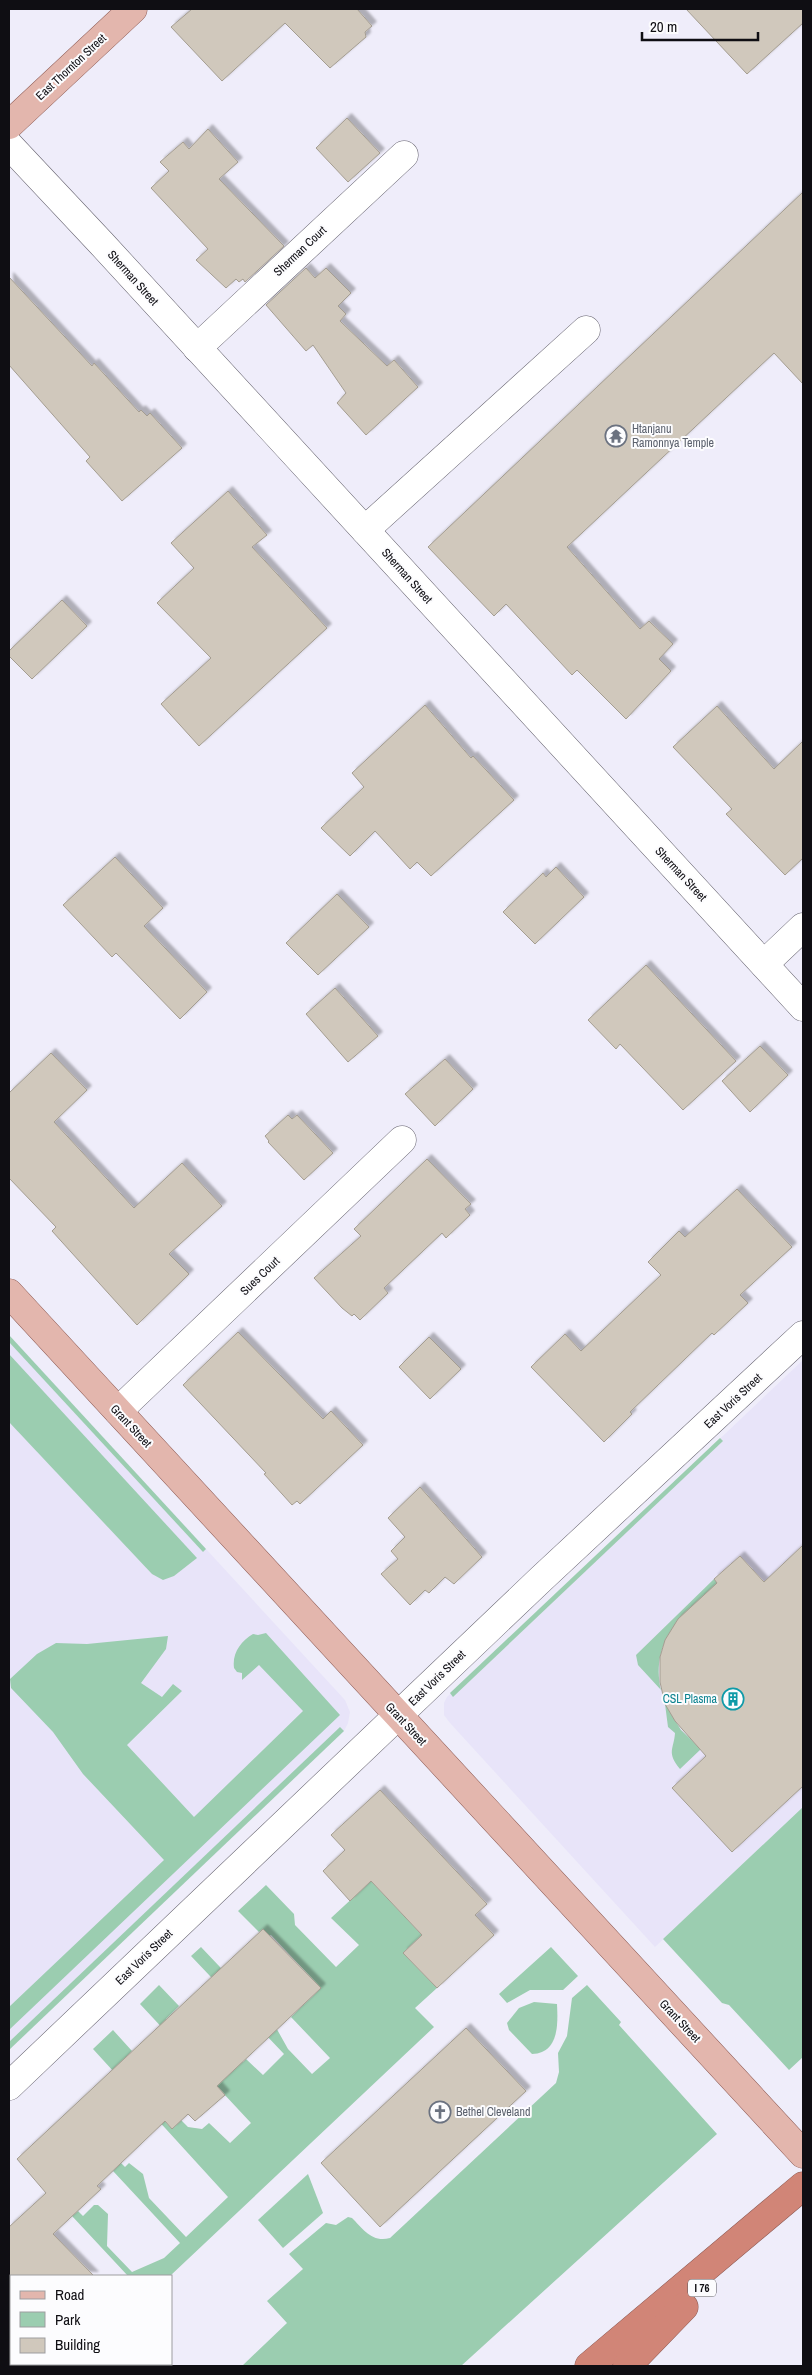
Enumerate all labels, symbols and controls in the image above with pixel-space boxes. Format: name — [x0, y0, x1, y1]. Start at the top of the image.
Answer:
scale bar — [642, 10, 758, 42]
text: 20 m — [650, 16, 677, 37]
street label: East Thornton Street — [32, 30, 110, 104]
street label: Sherman Court — [270, 222, 330, 280]
street label: Sherman Street — [104, 247, 162, 309]
place label: Htanjanu Ramonnya Temple — [632, 421, 714, 451]
temple icon: Htanjanu Ramonnya Temple — [604, 424, 628, 448]
street label: Sherman Street — [378, 545, 436, 607]
street label: Sherman Street — [652, 843, 711, 905]
street label: Sues Court — [237, 1253, 283, 1299]
street label: East Voris Street — [701, 1370, 766, 1432]
street label: Grant Street — [107, 1401, 155, 1451]
street label: East Voris Street — [405, 1646, 469, 1709]
building icon: CSL Plasma — [721, 1687, 745, 1711]
place label: CSL Plasma — [663, 1691, 718, 1707]
street label: Grant Street — [382, 1699, 430, 1749]
street label: East Voris Street — [112, 1925, 176, 1988]
street label: Grant Street — [656, 1996, 704, 2046]
church icon: Bethel Cleveland — [428, 2100, 452, 2124]
place label: Bethel Cleveland — [456, 2104, 530, 2120]
legend — [10, 2275, 172, 2365]
road number: I 76 — [688, 2280, 716, 2296]
text: Road — [55, 2284, 84, 2305]
text: Park — [55, 2309, 81, 2330]
text: Building — [55, 2334, 100, 2355]

